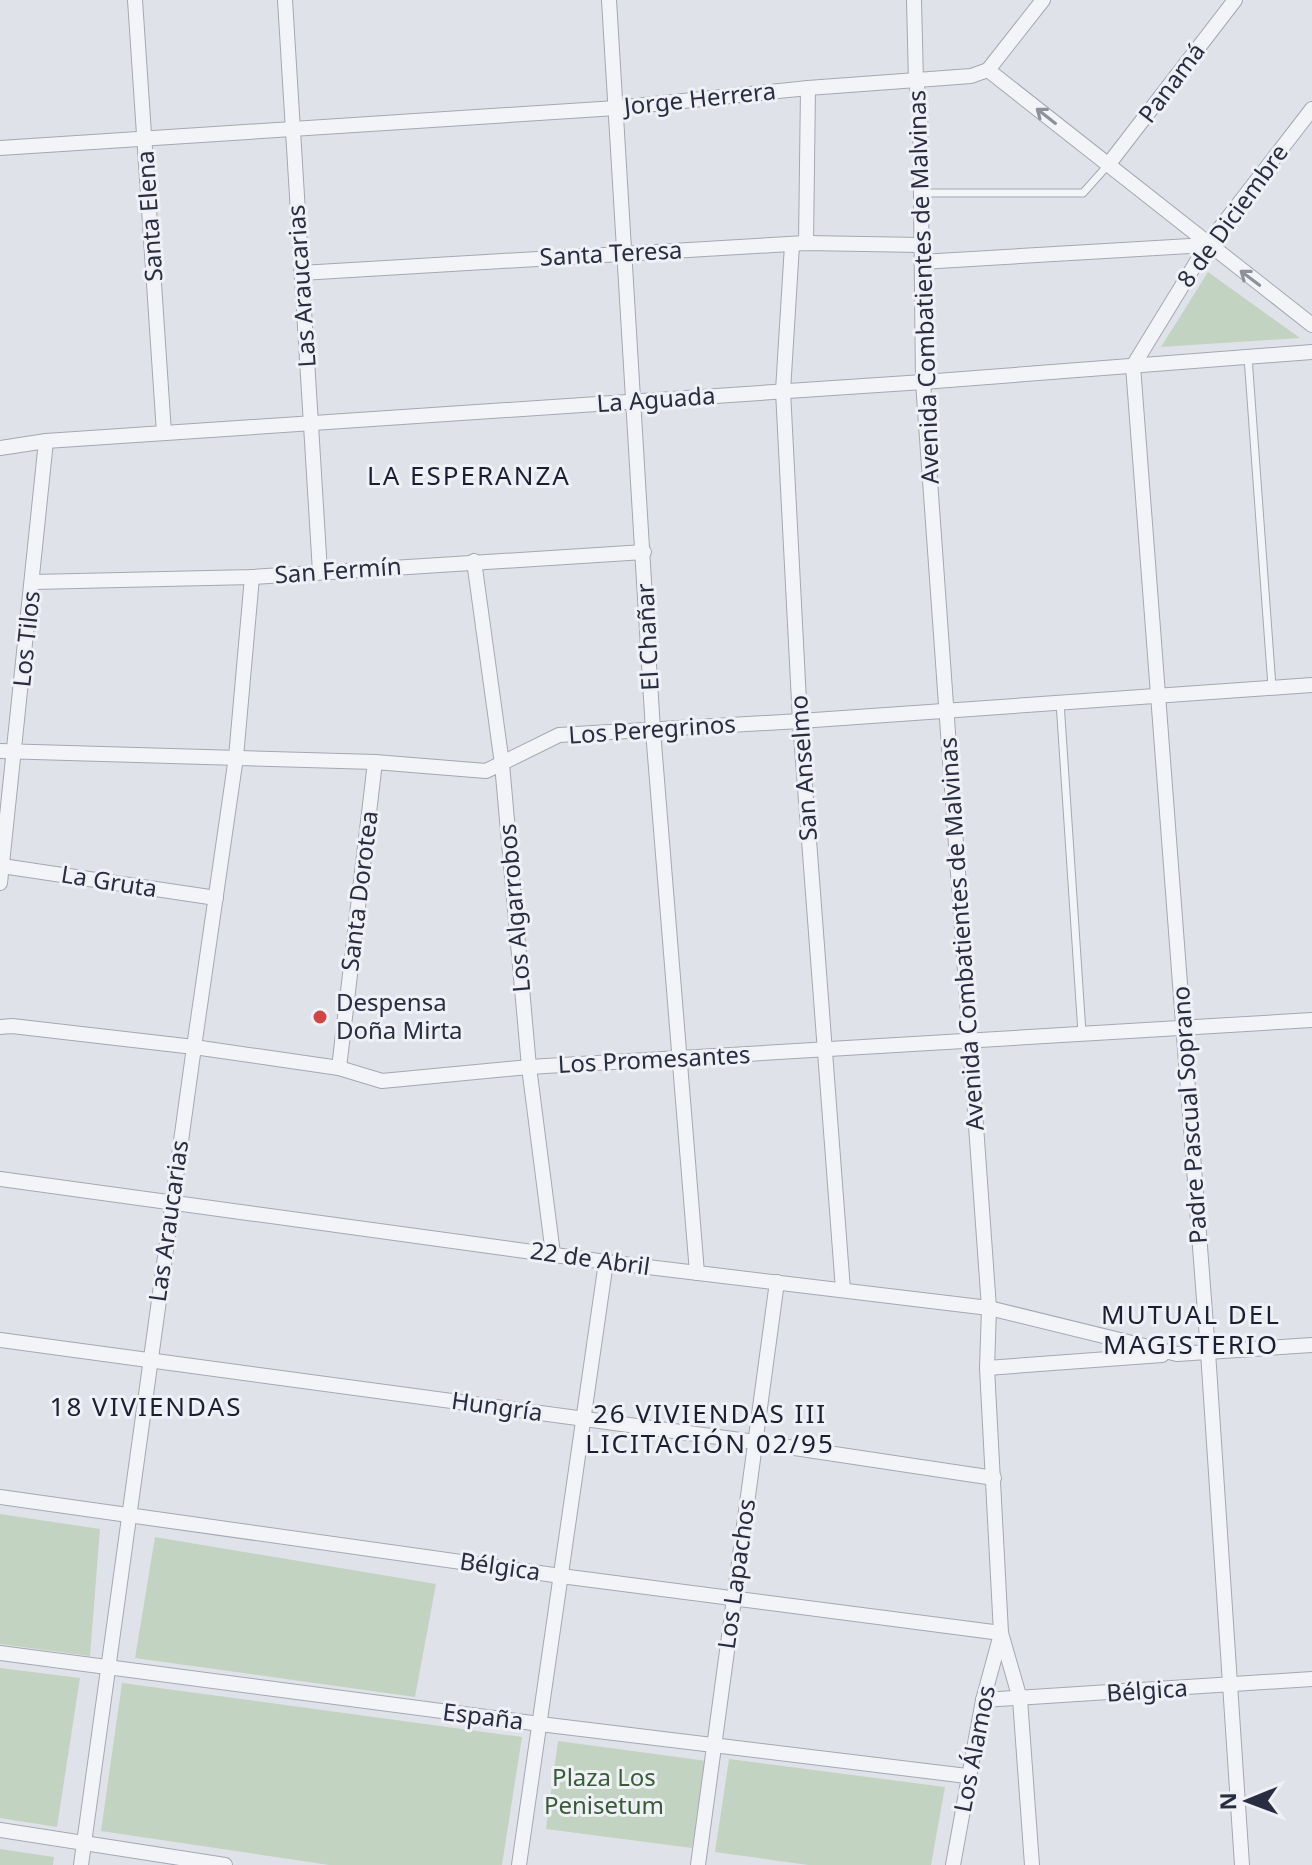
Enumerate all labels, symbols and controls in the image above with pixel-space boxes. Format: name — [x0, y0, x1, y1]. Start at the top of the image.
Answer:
street label: Panamá — [1130, 35, 1212, 129]
street label: Jorge Herrera — [620, 73, 777, 122]
street label: Avenida Combatientes de Malvinas — [899, 89, 946, 485]
one-way arrow — [1036, 107, 1057, 125]
street label: 8 de Diciembre — [1169, 137, 1295, 293]
street label: Santa Elena — [127, 150, 170, 283]
street label: Las Araucarias — [278, 204, 323, 369]
street label: Santa Teresa — [539, 232, 683, 273]
one-way arrow — [1240, 269, 1261, 286]
street label: La Aguada — [595, 378, 716, 419]
district label: LA ESPERANZA — [367, 457, 571, 493]
street label: San Fermín — [273, 549, 402, 590]
street label: El Chañar — [627, 582, 666, 692]
street label: Los Tilos — [4, 589, 47, 689]
street label: San Anselmo — [781, 694, 824, 842]
street label: Los Peregrinos — [567, 706, 737, 751]
street label: Avenida Combatientes de Malvinas — [930, 736, 991, 1132]
street label: Santa Dorotea — [332, 809, 385, 973]
street label: Los Algarrobos — [490, 822, 537, 994]
street label: La Gruta — [59, 857, 160, 904]
place label: Despensa Doña Mirta — [336, 985, 463, 1046]
street label: Padre Pascual Soprano — [1163, 985, 1214, 1245]
marker: Despensa Doña Mirta — [311, 1008, 329, 1026]
street label: Los Promesantes — [557, 1037, 751, 1080]
street label: Las Araucarias — [140, 1138, 195, 1304]
street label: 22 de Abril — [528, 1233, 652, 1282]
district label: MUTUAL DEL MAGISTERIO — [1101, 1296, 1281, 1362]
street label: Hungría — [449, 1383, 545, 1428]
district label: 18 VIVIENDAS — [50, 1388, 242, 1424]
district label: 26 VIVIENDAS III LICITACIÓN 02/95 — [585, 1395, 835, 1461]
street label: Los Lapachos — [709, 1496, 762, 1651]
street label: Bélgica — [458, 1544, 543, 1588]
street label: Bélgica — [1105, 1670, 1189, 1709]
street label: Los Álamos — [945, 1683, 1002, 1815]
street label: España — [441, 1694, 526, 1737]
park label: Plaza Los Penisetum — [544, 1760, 664, 1821]
north arrow — [1208, 1761, 1288, 1841]
text: N — [1212, 1792, 1242, 1811]

